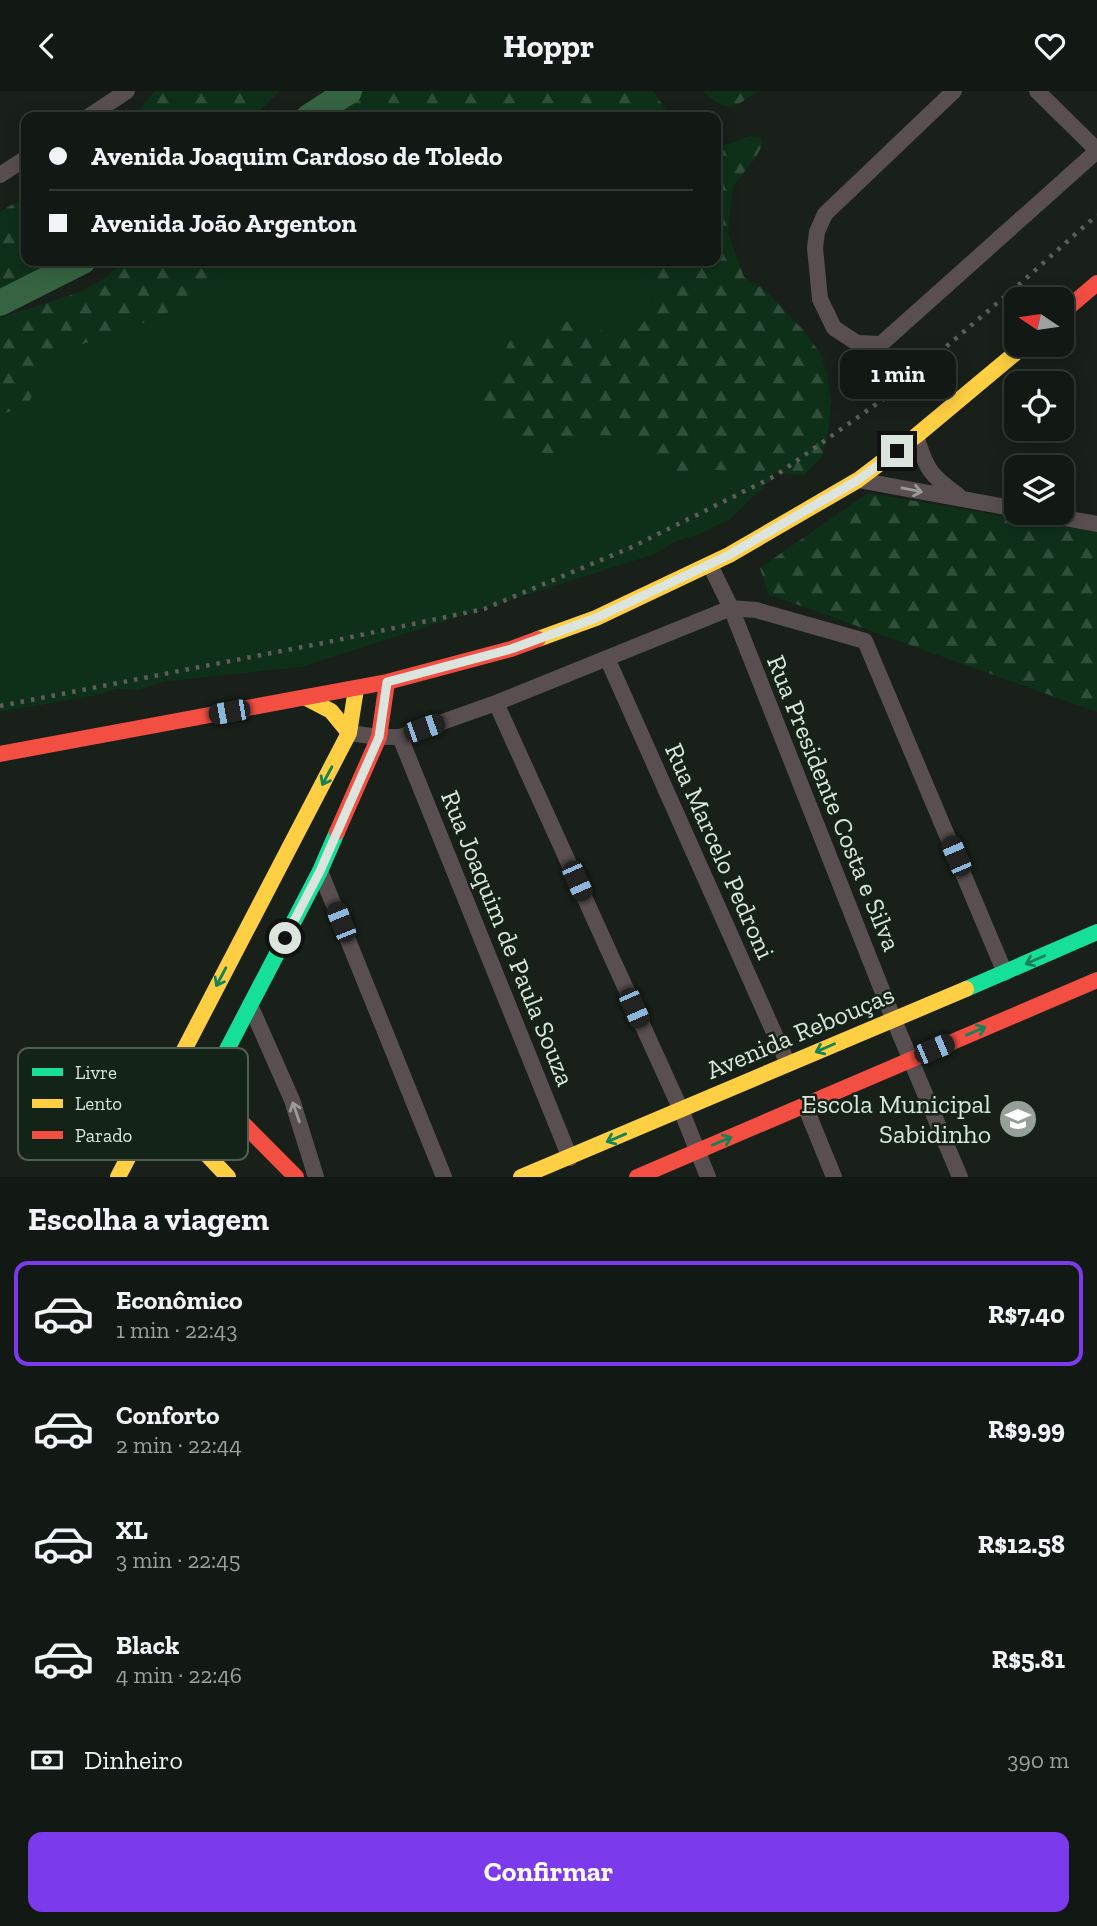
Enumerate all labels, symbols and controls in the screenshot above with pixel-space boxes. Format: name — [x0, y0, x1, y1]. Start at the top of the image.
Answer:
icon: back — [28, 27, 66, 65]
text: Hoppr — [503, 27, 594, 65]
icon: heart — [1031, 27, 1069, 65]
text: Avenida Joaquim Cardoso de Toledo — [91, 140, 503, 172]
text: Avenida João Argenton — [91, 207, 357, 239]
north arrow — [1004, 287, 1074, 357]
map controls — [1004, 287, 1074, 525]
callout: 1 min — [839, 349, 955, 399]
text: 1 min — [871, 360, 925, 388]
button: locate — [1004, 371, 1074, 441]
route end — [881, 435, 913, 467]
button: layers — [1004, 455, 1074, 525]
one-way arrow — [900, 483, 923, 497]
street label: Rua Presidente Costa e Silva — [760, 650, 908, 956]
car — [207, 698, 252, 726]
car — [401, 711, 448, 745]
street label: Rua Marcelo Pedroni — [658, 738, 782, 964]
one-way arrow — [319, 765, 333, 786]
street label: Rua Joaquim de Paula Souza — [434, 786, 582, 1091]
car — [939, 833, 974, 879]
car — [559, 858, 596, 904]
car — [324, 899, 359, 945]
route start — [269, 922, 301, 954]
one-way arrow — [1025, 954, 1046, 967]
one-way arrow — [214, 966, 227, 987]
street label: Avenida Rebouças — [701, 978, 899, 1086]
car — [616, 985, 653, 1031]
one-way arrow — [964, 1024, 986, 1037]
car — [911, 1031, 958, 1067]
one-way arrow — [815, 1042, 836, 1055]
legend — [18, 1048, 248, 1160]
text: Livre — [75, 1061, 117, 1084]
place label: Escola Municipal Sabidinho — [801, 1088, 991, 1150]
text: Lento — [75, 1092, 122, 1115]
school or university icon: Escola Municipal Sabidinho — [997, 1098, 1039, 1140]
one-way arrow — [289, 1101, 301, 1123]
text: Parado — [75, 1124, 133, 1147]
one-way arrow — [606, 1132, 627, 1145]
one-way arrow — [711, 1134, 732, 1147]
text: Escolha a viagem — [28, 1200, 269, 1238]
icon: car — [32, 1282, 95, 1345]
text: Econômico — [116, 1284, 243, 1316]
text: R$7.40 — [988, 1298, 1065, 1330]
text: 1 min · 22:43 — [116, 1316, 238, 1344]
icon: car — [32, 1397, 95, 1460]
text: Conforto — [116, 1399, 220, 1431]
text: R$9.99 — [988, 1413, 1065, 1445]
text: 2 min · 22:44 — [116, 1431, 242, 1459]
icon: car — [32, 1512, 95, 1575]
text: XL — [116, 1514, 148, 1546]
text: R$12.58 — [978, 1528, 1065, 1560]
text: 3 min · 22:45 — [116, 1546, 240, 1574]
icon: car — [32, 1627, 95, 1690]
text: Black — [116, 1629, 179, 1661]
text: R$5.81 — [992, 1643, 1065, 1675]
text: 4 min · 22:46 — [116, 1661, 242, 1689]
icon: cash — [28, 1741, 66, 1779]
text: Dinheiro — [84, 1744, 183, 1776]
text: 390 m — [1007, 1746, 1069, 1774]
button: Confirmar — [28, 1832, 1069, 1912]

